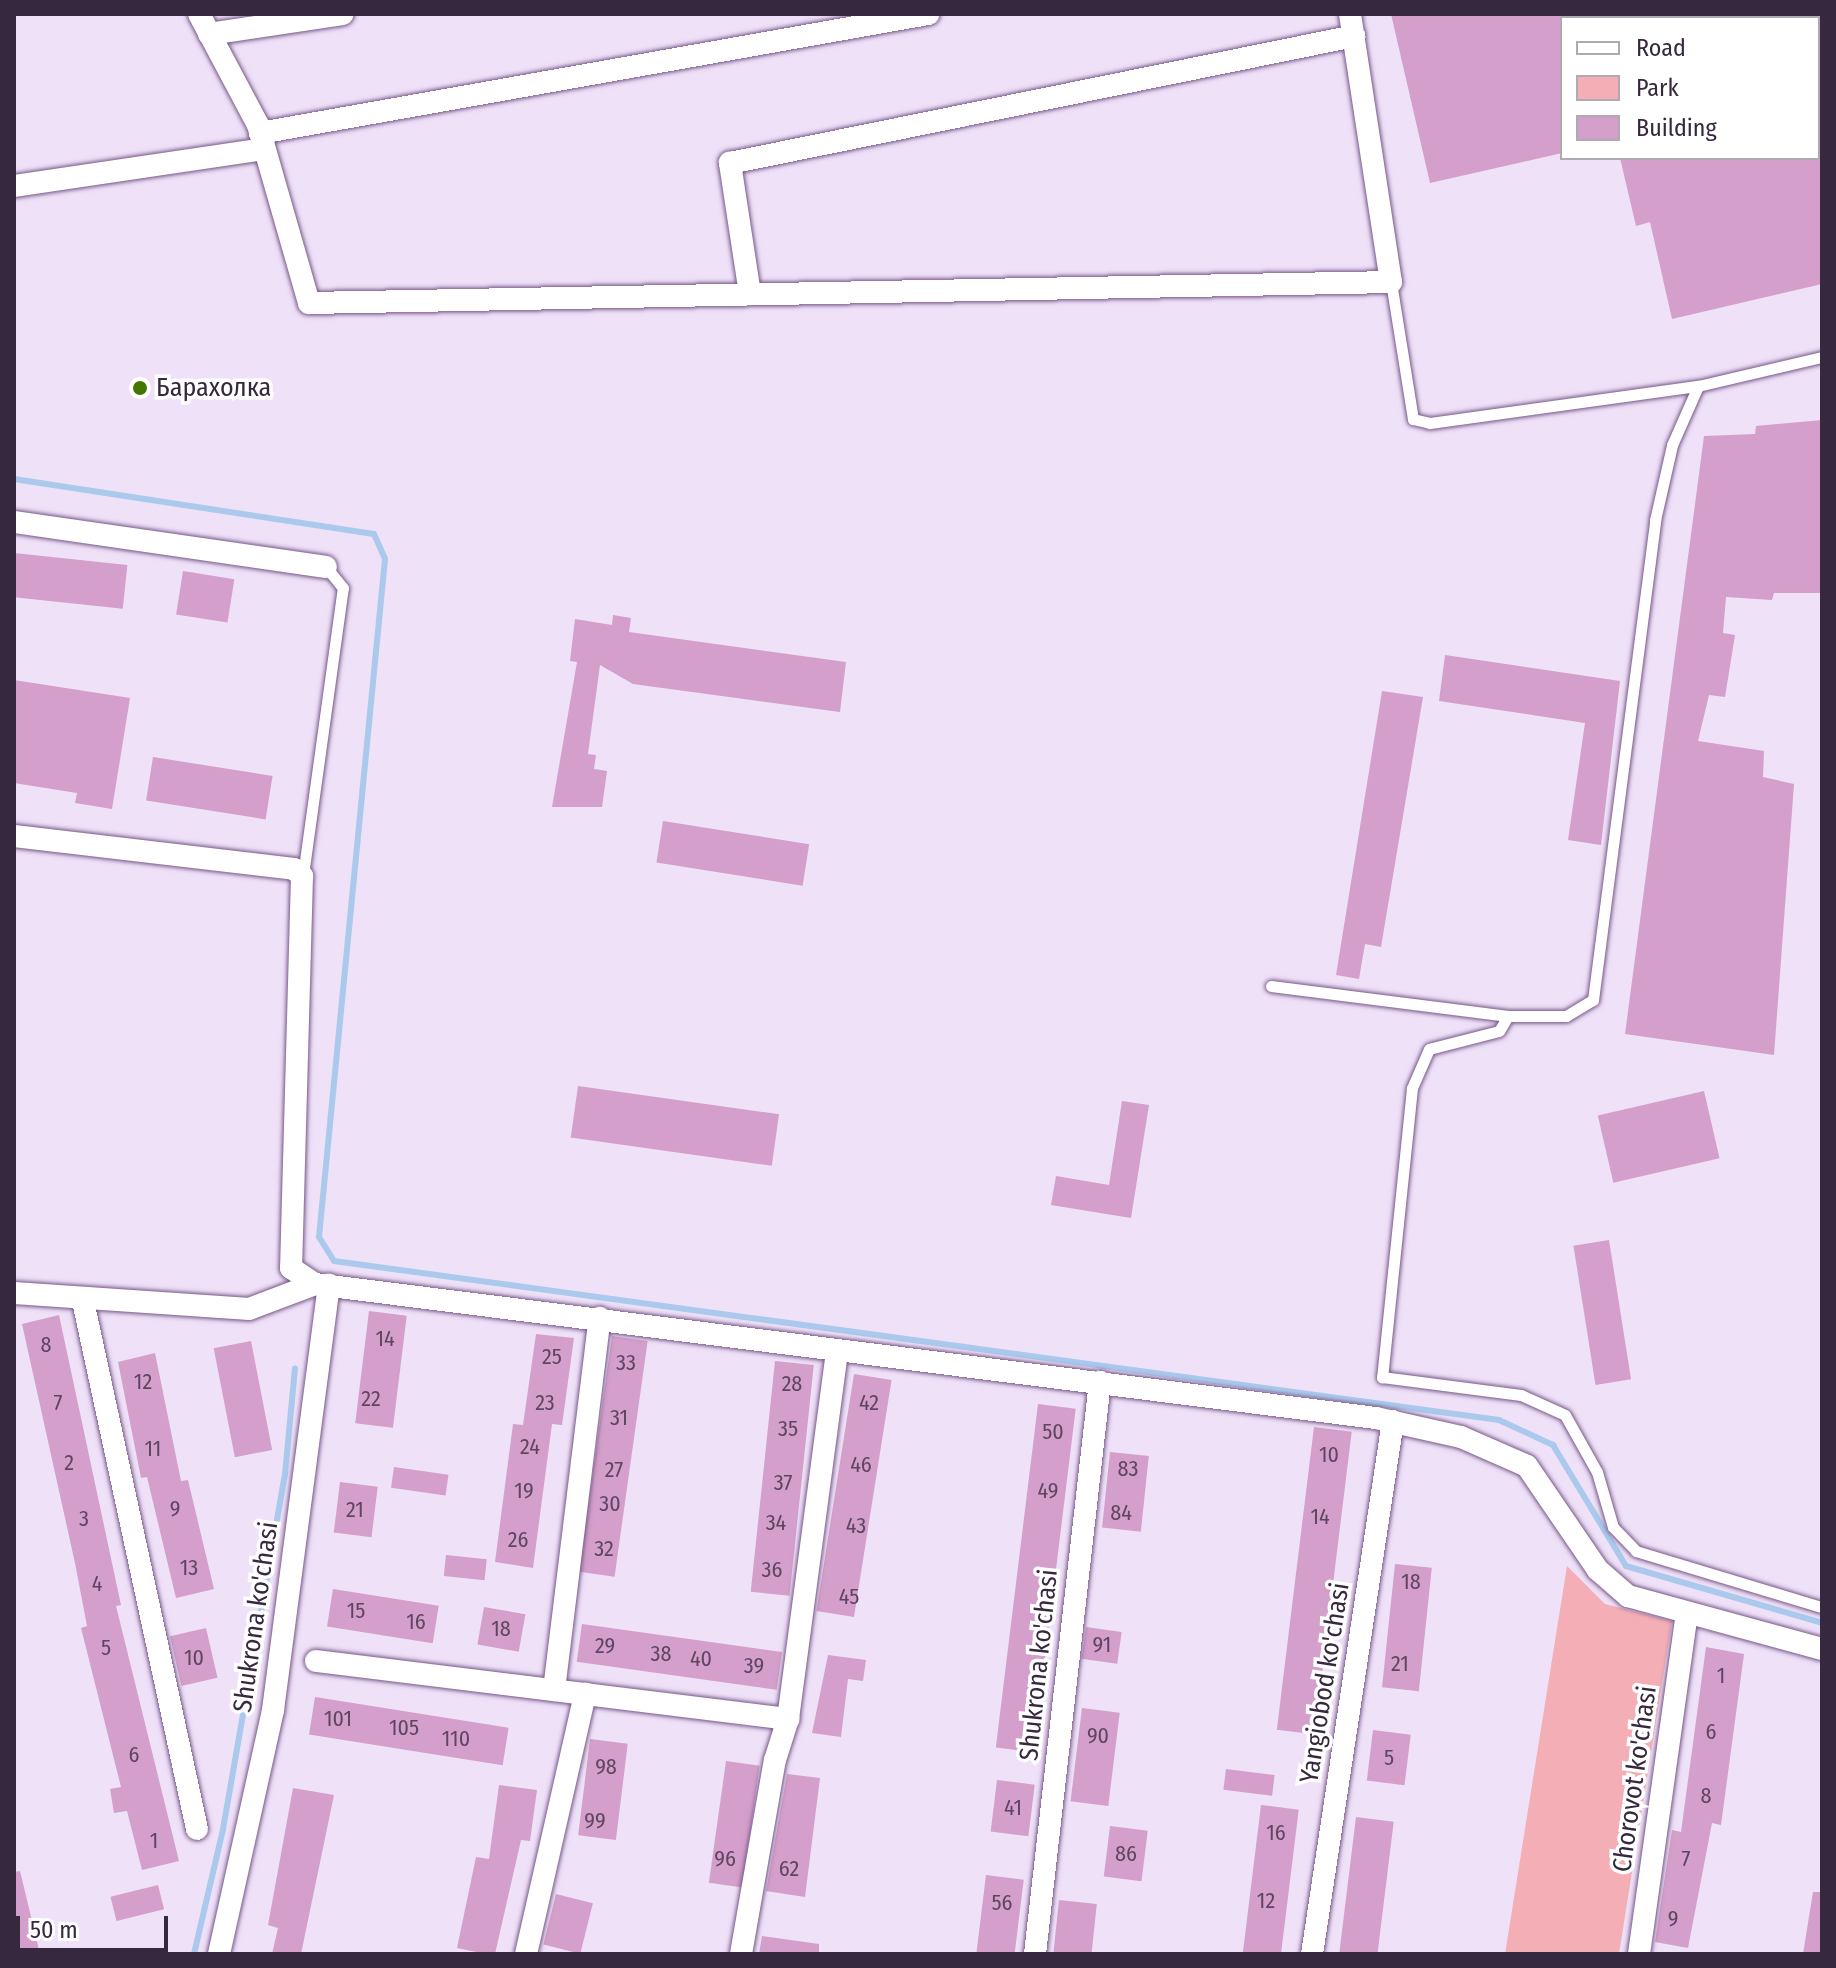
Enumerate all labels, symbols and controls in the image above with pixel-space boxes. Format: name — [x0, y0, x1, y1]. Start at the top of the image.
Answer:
legend — [1560, 16, 1820, 160]
text: Road — [1636, 34, 1686, 62]
text: Park — [1636, 74, 1679, 102]
text: Building — [1636, 114, 1717, 142]
place label: Барахолка — [156, 372, 271, 404]
marker: Барахолка — [131, 379, 149, 397]
house number: 14 — [375, 1326, 395, 1352]
house number: 8 — [41, 1332, 51, 1358]
house number: 25 — [542, 1344, 562, 1370]
house number: 33 — [616, 1350, 636, 1376]
house number: 12 — [134, 1369, 152, 1395]
house number: 28 — [782, 1371, 802, 1397]
house number: 22 — [361, 1386, 381, 1412]
house number: 7 — [54, 1390, 62, 1416]
house number: 23 — [535, 1390, 555, 1416]
house number: 42 — [859, 1390, 879, 1416]
house number: 31 — [610, 1405, 628, 1431]
house number: 35 — [778, 1416, 798, 1442]
house number: 50 — [1042, 1419, 1064, 1445]
house number: 24 — [520, 1434, 540, 1460]
house number: 11 — [145, 1436, 161, 1462]
house number: 10 — [1319, 1442, 1339, 1468]
house number: 2 — [64, 1450, 74, 1476]
house number: 46 — [850, 1452, 872, 1478]
house number: 83 — [1118, 1456, 1138, 1482]
house number: 27 — [605, 1457, 623, 1483]
house number: 37 — [774, 1470, 792, 1496]
house number: 19 — [514, 1478, 534, 1504]
house number: 49 — [1038, 1478, 1058, 1504]
house number: 30 — [599, 1491, 621, 1517]
house number: 9 — [170, 1496, 180, 1522]
house number: 21 — [346, 1497, 364, 1523]
house number: 84 — [1110, 1500, 1132, 1526]
house number: 14 — [1310, 1504, 1330, 1530]
house number: 3 — [79, 1506, 89, 1532]
house number: 34 — [766, 1510, 786, 1536]
house number: 43 — [846, 1513, 866, 1539]
street label: Shukrona ko'chasi — [227, 1520, 285, 1714]
house number: 26 — [508, 1527, 528, 1553]
house number: 32 — [594, 1536, 614, 1562]
house number: 13 — [180, 1555, 198, 1581]
house number: 36 — [762, 1557, 782, 1583]
street label: Shukrona ko'chasi — [1013, 1568, 1065, 1762]
house number: 18 — [1401, 1569, 1421, 1595]
house number: 4 — [92, 1571, 102, 1597]
street label: Yangiobod ko'chasi — [1294, 1580, 1356, 1786]
house number: 45 — [839, 1584, 859, 1610]
house number: 15 — [347, 1598, 365, 1624]
house number: 16 — [406, 1609, 426, 1635]
house number: 18 — [491, 1616, 511, 1642]
house number: 91 — [1093, 1632, 1111, 1658]
house number: 29 — [595, 1633, 615, 1659]
house number: 5 — [101, 1635, 111, 1661]
house number: 38 — [651, 1641, 671, 1667]
house number: 10 — [184, 1645, 204, 1671]
house number: 40 — [690, 1646, 712, 1672]
house number: 21 — [1391, 1651, 1409, 1677]
house number: 39 — [744, 1653, 764, 1679]
house number: 1 — [1717, 1663, 1725, 1689]
street label: Chorovot ko'chasi — [1607, 1684, 1663, 1874]
house number: 101 — [324, 1706, 352, 1732]
house number: 105 — [389, 1715, 419, 1741]
house number: 6 — [1706, 1719, 1716, 1745]
house number: 90 — [1087, 1723, 1109, 1749]
house number: 110 — [442, 1726, 470, 1752]
house number: 6 — [129, 1742, 139, 1768]
house number: 5 — [1384, 1745, 1394, 1771]
house number: 98 — [595, 1754, 617, 1780]
house number: 8 — [1701, 1783, 1711, 1809]
house number: 41 — [1004, 1795, 1022, 1821]
house number: 99 — [584, 1808, 606, 1834]
house number: 16 — [1266, 1820, 1286, 1846]
house number: 1 — [150, 1828, 158, 1854]
house number: 86 — [1115, 1841, 1137, 1867]
house number: 96 — [714, 1846, 736, 1872]
house number: 7 — [1682, 1846, 1690, 1872]
house number: 62 — [779, 1856, 799, 1882]
house number: 12 — [1257, 1888, 1275, 1914]
house number: 56 — [991, 1890, 1013, 1916]
scale bar — [20, 1900, 172, 1950]
house number: 9 — [1668, 1906, 1678, 1932]
text: 50 m — [30, 1916, 78, 1944]

